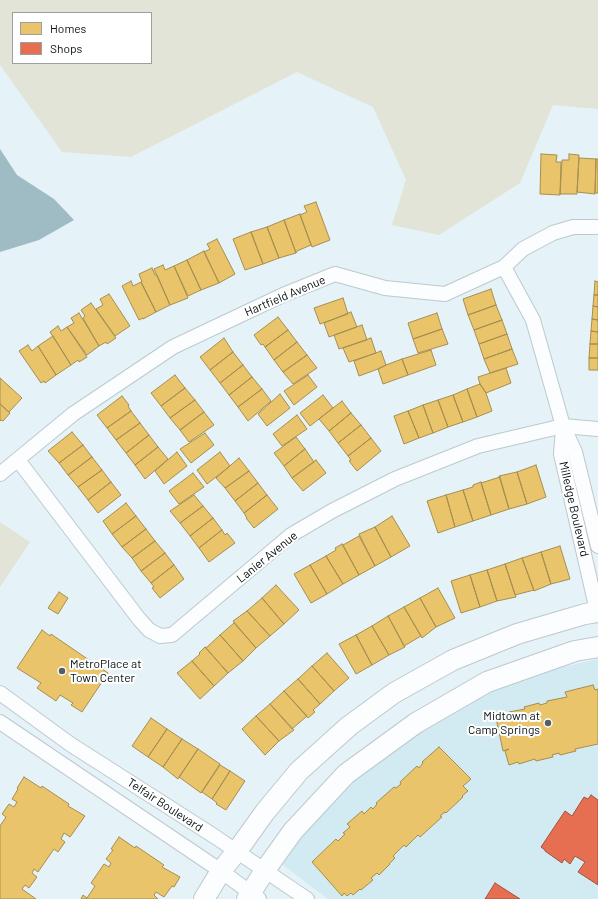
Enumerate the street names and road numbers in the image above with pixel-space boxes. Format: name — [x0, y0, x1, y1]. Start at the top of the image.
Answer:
street label: Hartfield Avenue — [242, 272, 328, 320]
street label: Milledge Boulevard — [556, 460, 592, 558]
street label: Lanier Avenue — [234, 528, 300, 586]
street label: Telfair Boulevard — [125, 775, 205, 835]

